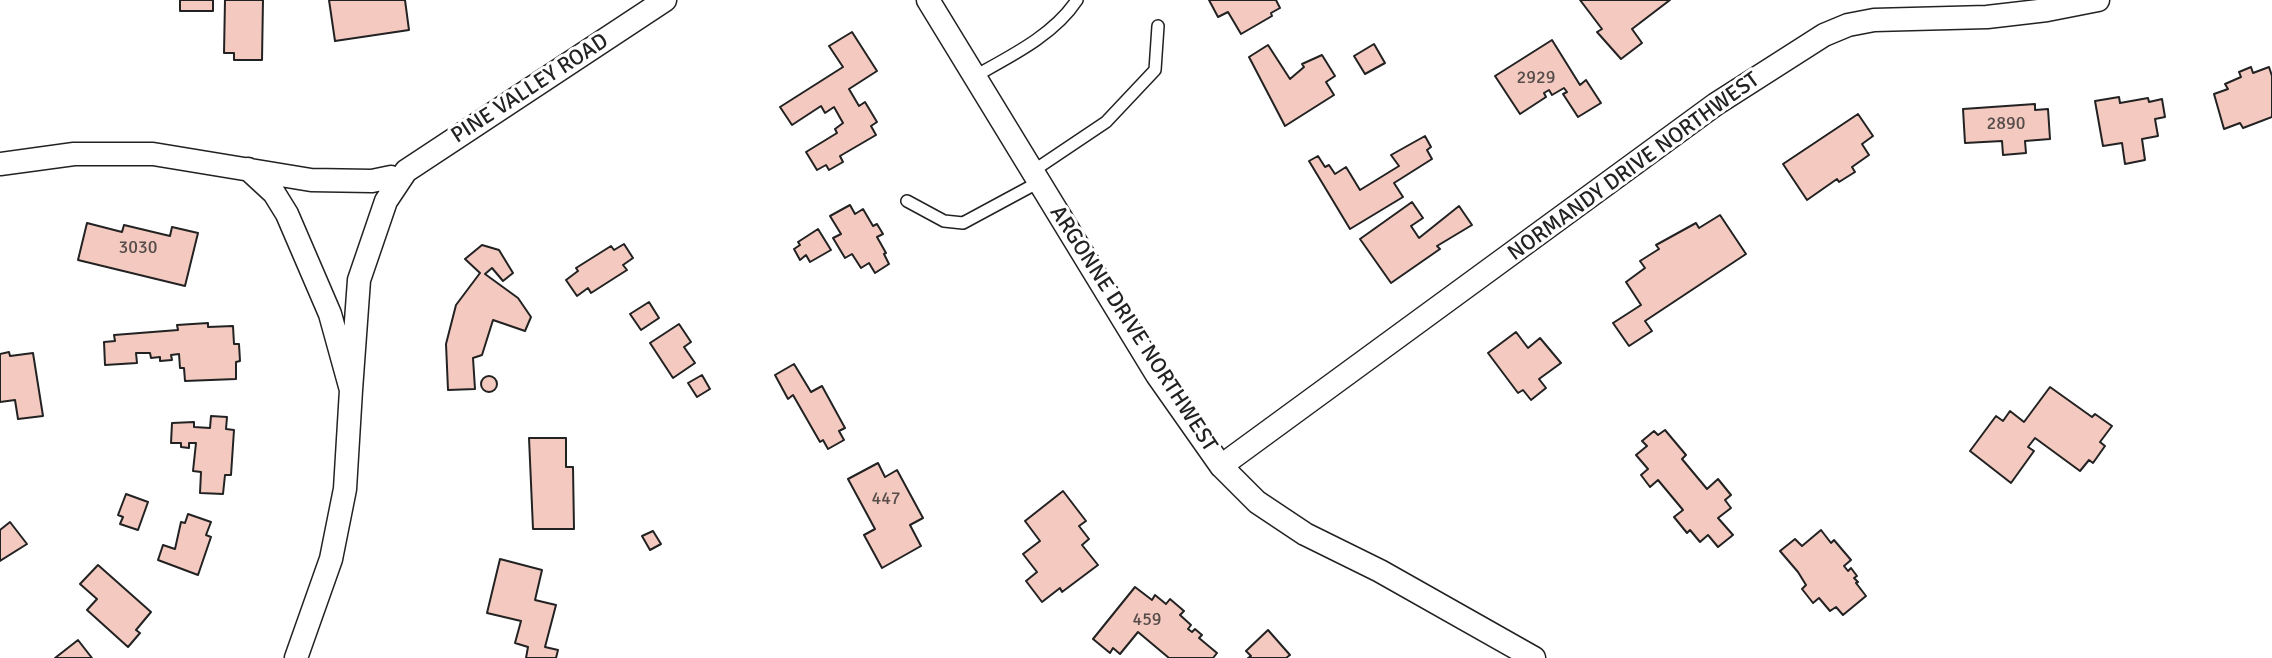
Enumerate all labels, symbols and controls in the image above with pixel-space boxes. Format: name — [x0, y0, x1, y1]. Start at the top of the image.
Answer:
street label: PINE VALLEY ROAD — [447, 28, 613, 150]
street label: NORMANDY DRIVE NORTHWEST — [1503, 67, 1765, 267]
house number: 2929 — [1517, 67, 1555, 89]
house number: 2890 — [1987, 113, 2025, 135]
street label: ARGONNE DRIVE NORTHWEST — [1044, 201, 1222, 457]
house number: 3030 — [119, 237, 157, 259]
house number: 447 — [871, 488, 901, 510]
house number: 459 — [1132, 609, 1162, 631]

